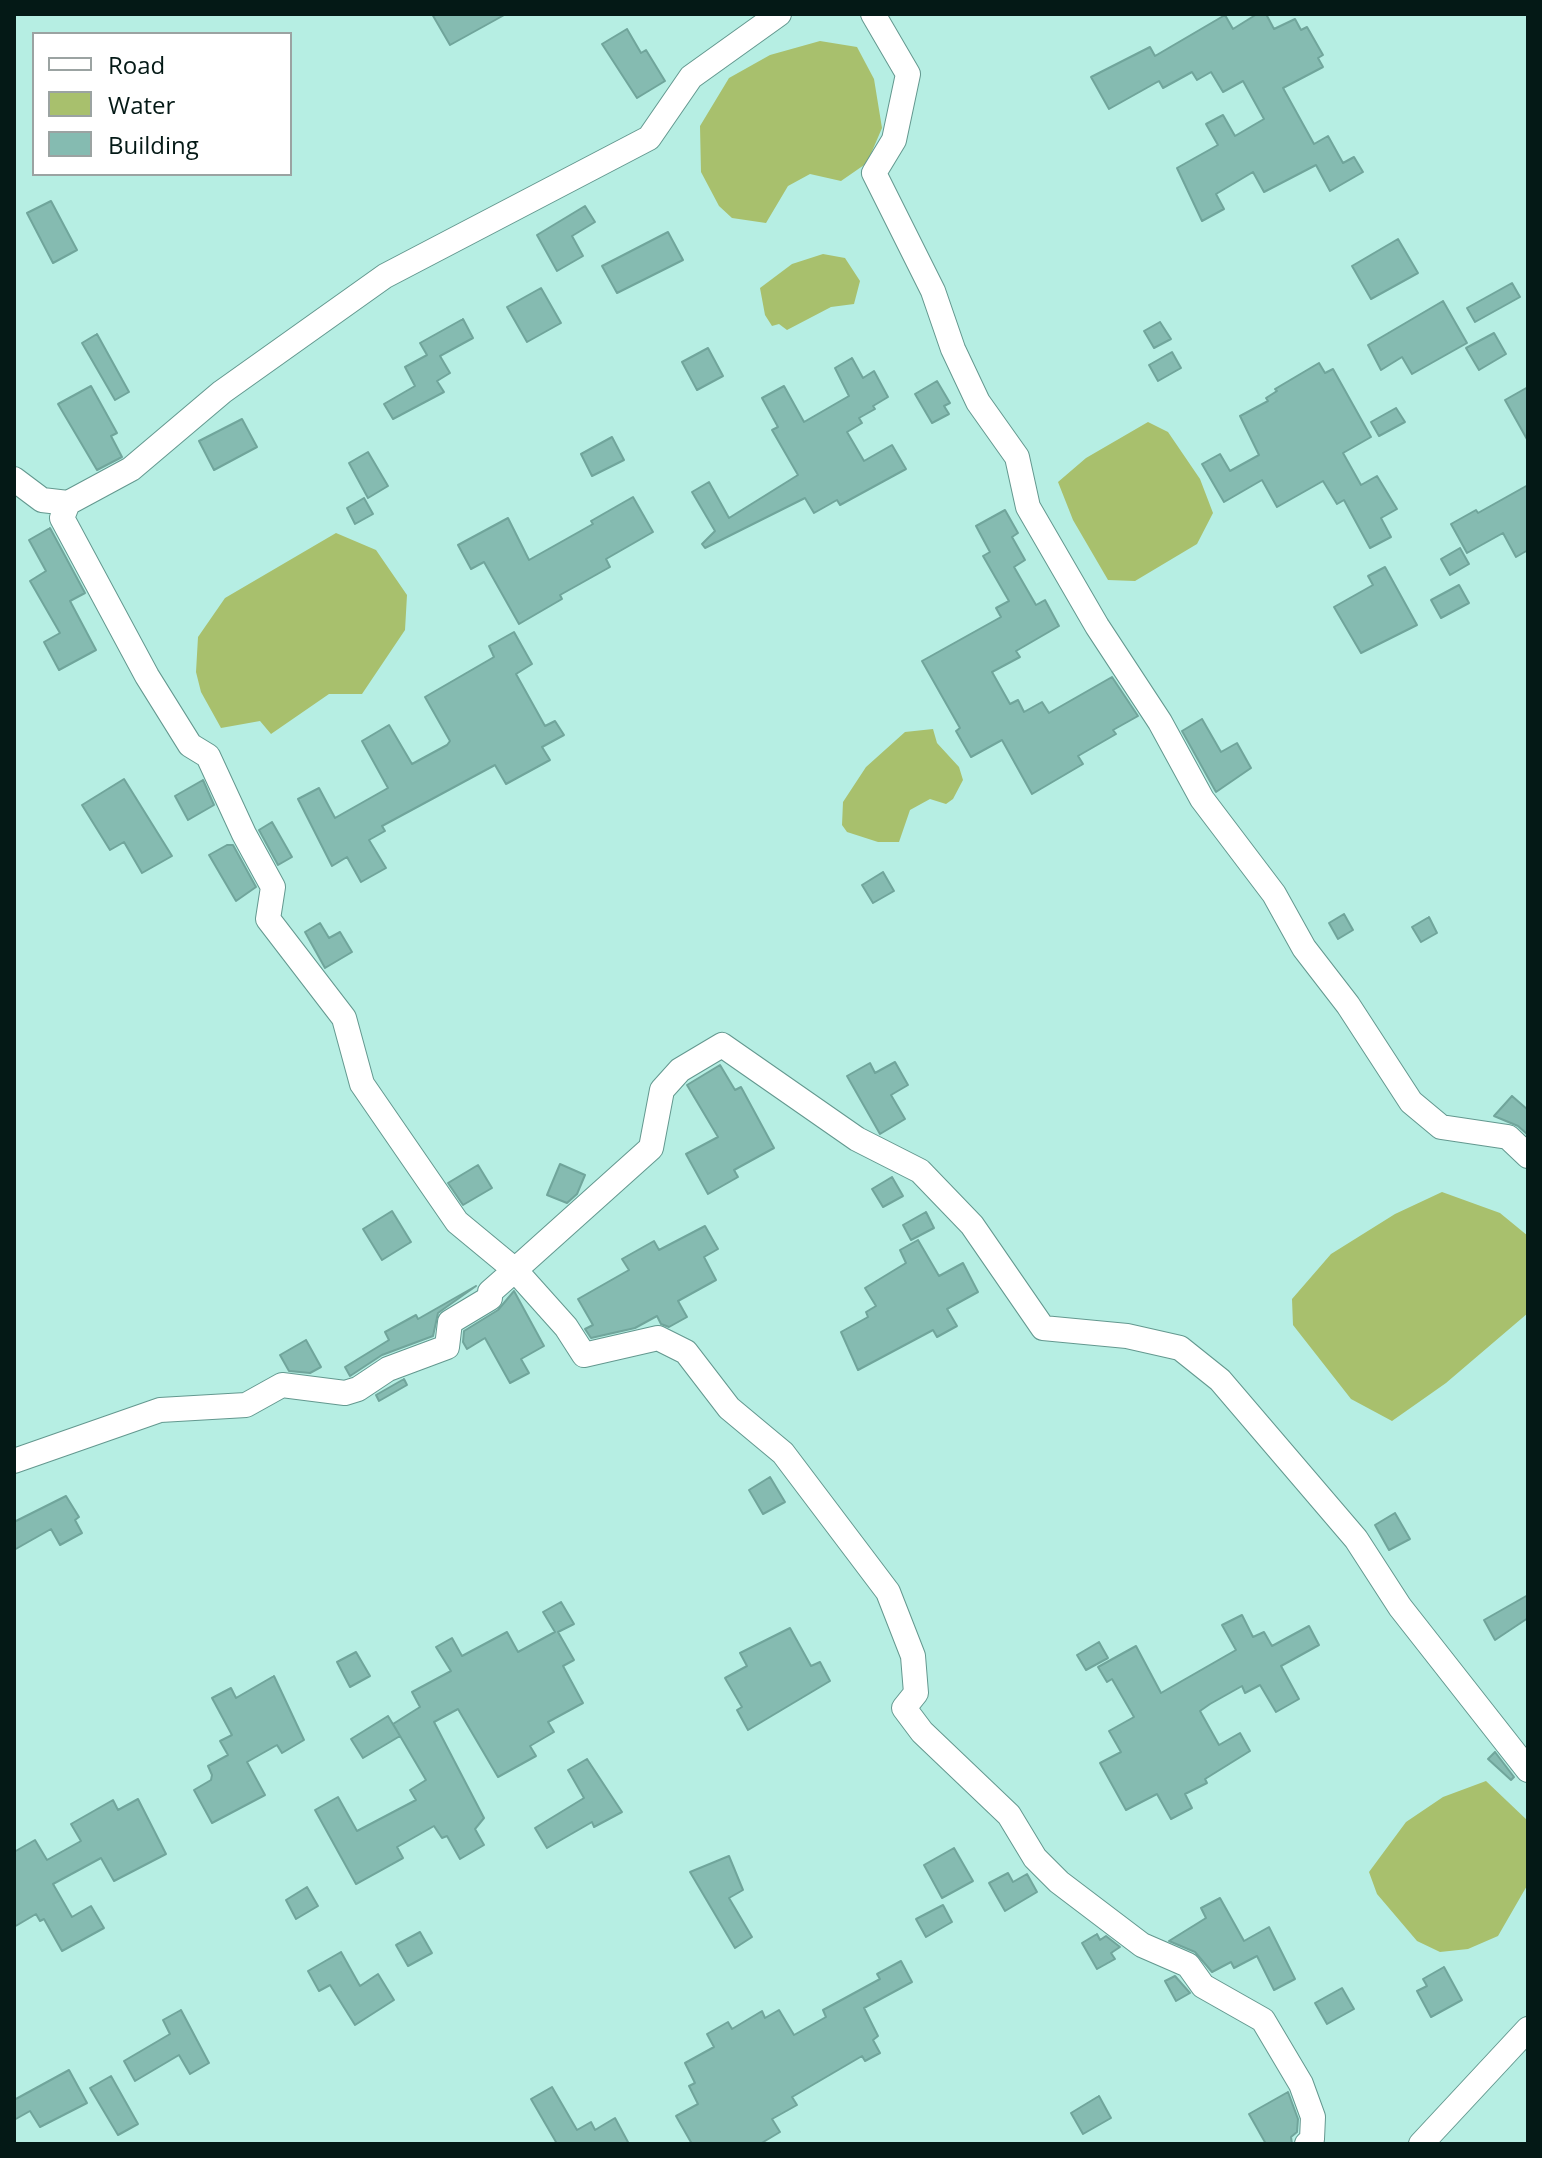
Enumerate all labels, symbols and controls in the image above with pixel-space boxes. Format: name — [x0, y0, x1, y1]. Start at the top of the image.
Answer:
legend — [32, 32, 292, 176]
text: Road — [108, 48, 165, 81]
text: Water — [108, 88, 175, 121]
text: Building — [108, 128, 199, 161]

